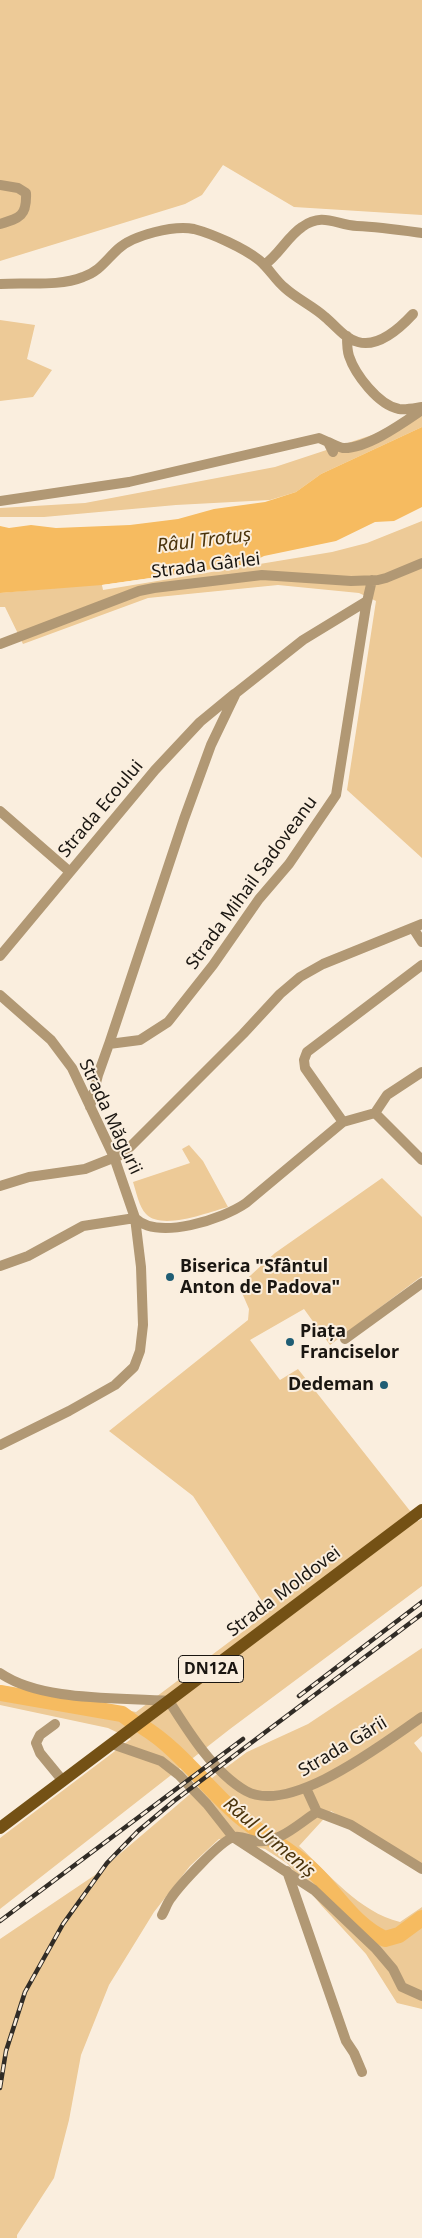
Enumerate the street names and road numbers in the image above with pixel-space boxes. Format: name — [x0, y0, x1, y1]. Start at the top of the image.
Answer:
street label: Strada Gârlei — [150, 549, 262, 583]
street label: Strada Ecoului — [54, 756, 148, 862]
street label: Strada Mihail Sadoveanu — [182, 792, 322, 974]
street label: Strada Măgurii — [74, 1056, 146, 1178]
street label: Strada Moldovei — [223, 1542, 345, 1642]
road number: DN12A — [178, 1656, 244, 1682]
street label: Strada Gării — [295, 1712, 391, 1782]

